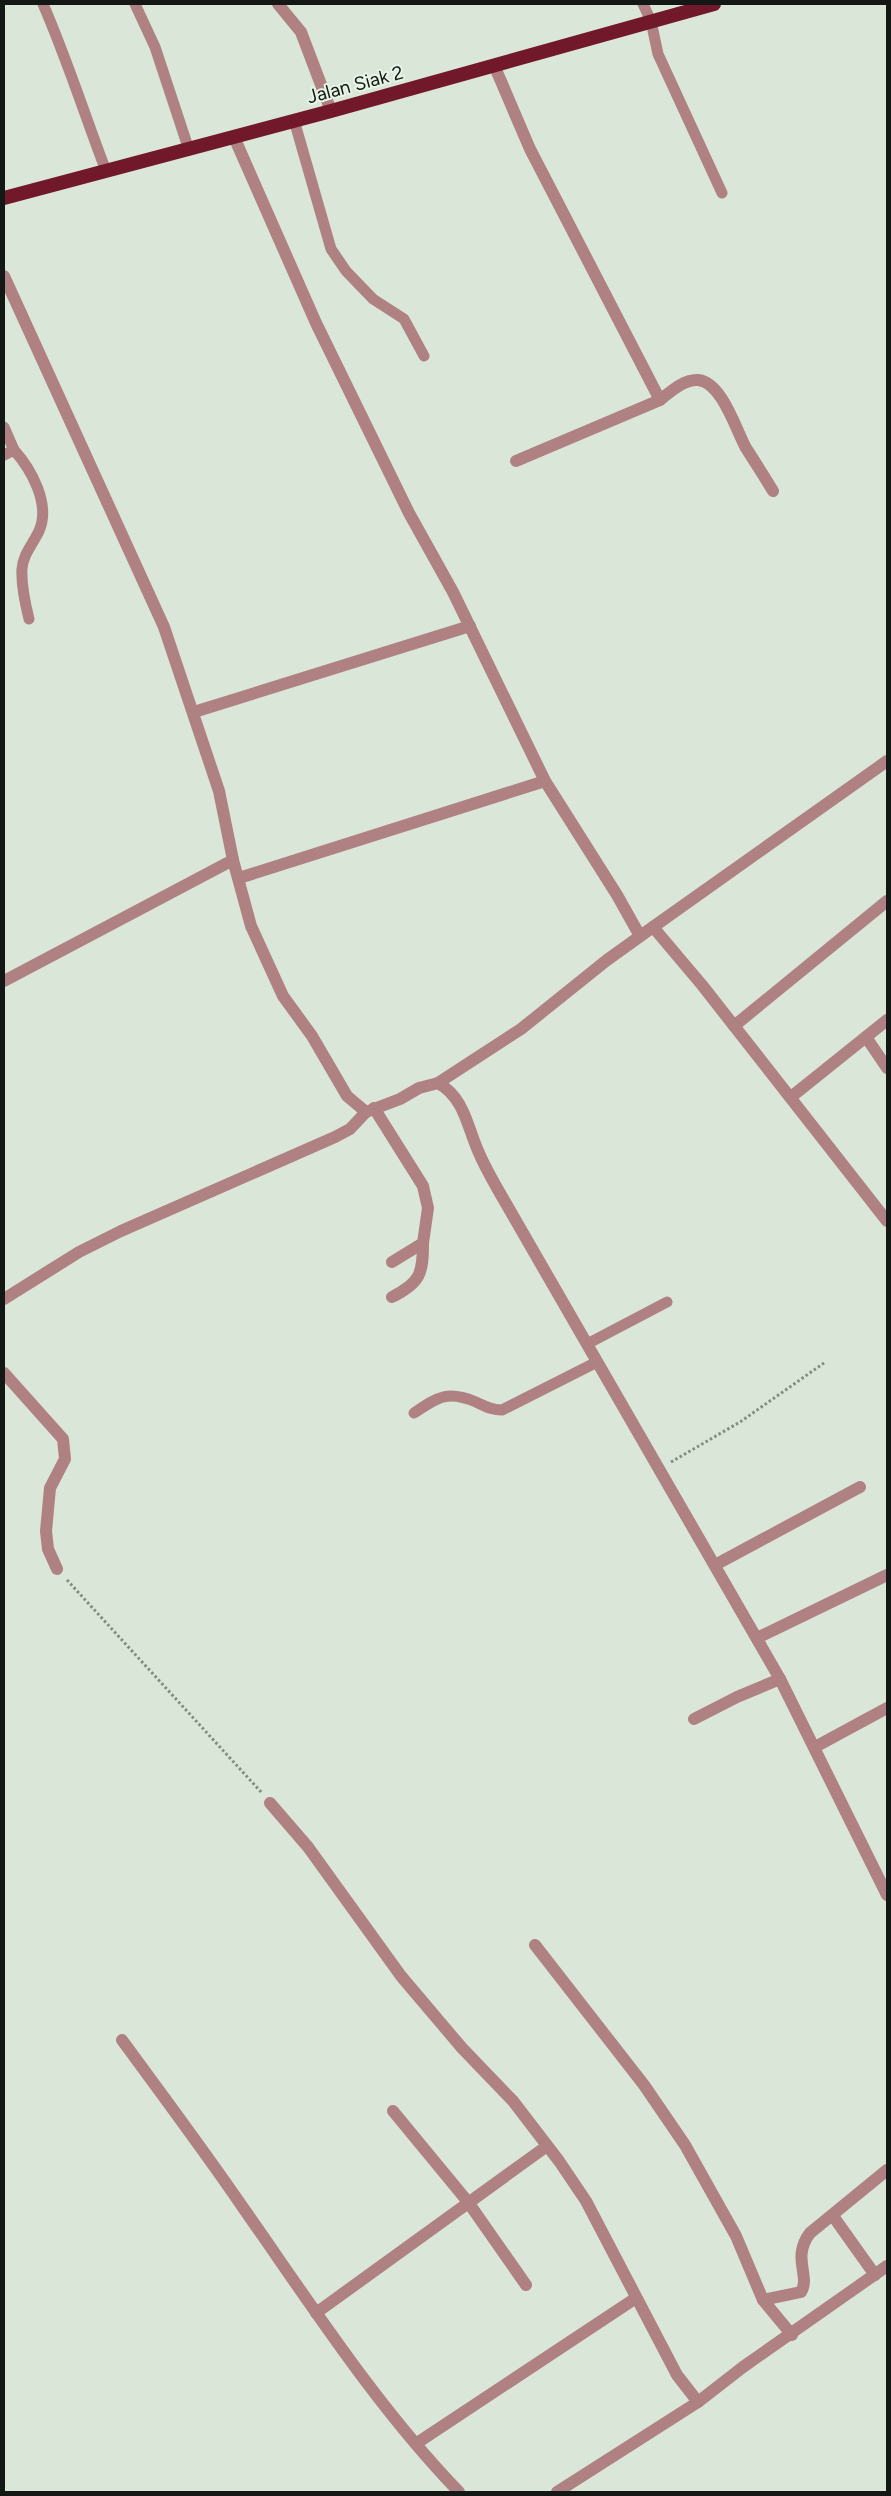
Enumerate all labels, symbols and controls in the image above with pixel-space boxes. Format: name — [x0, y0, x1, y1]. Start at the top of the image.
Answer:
street label: Jalan Siak 2 — [304, 61, 406, 108]

